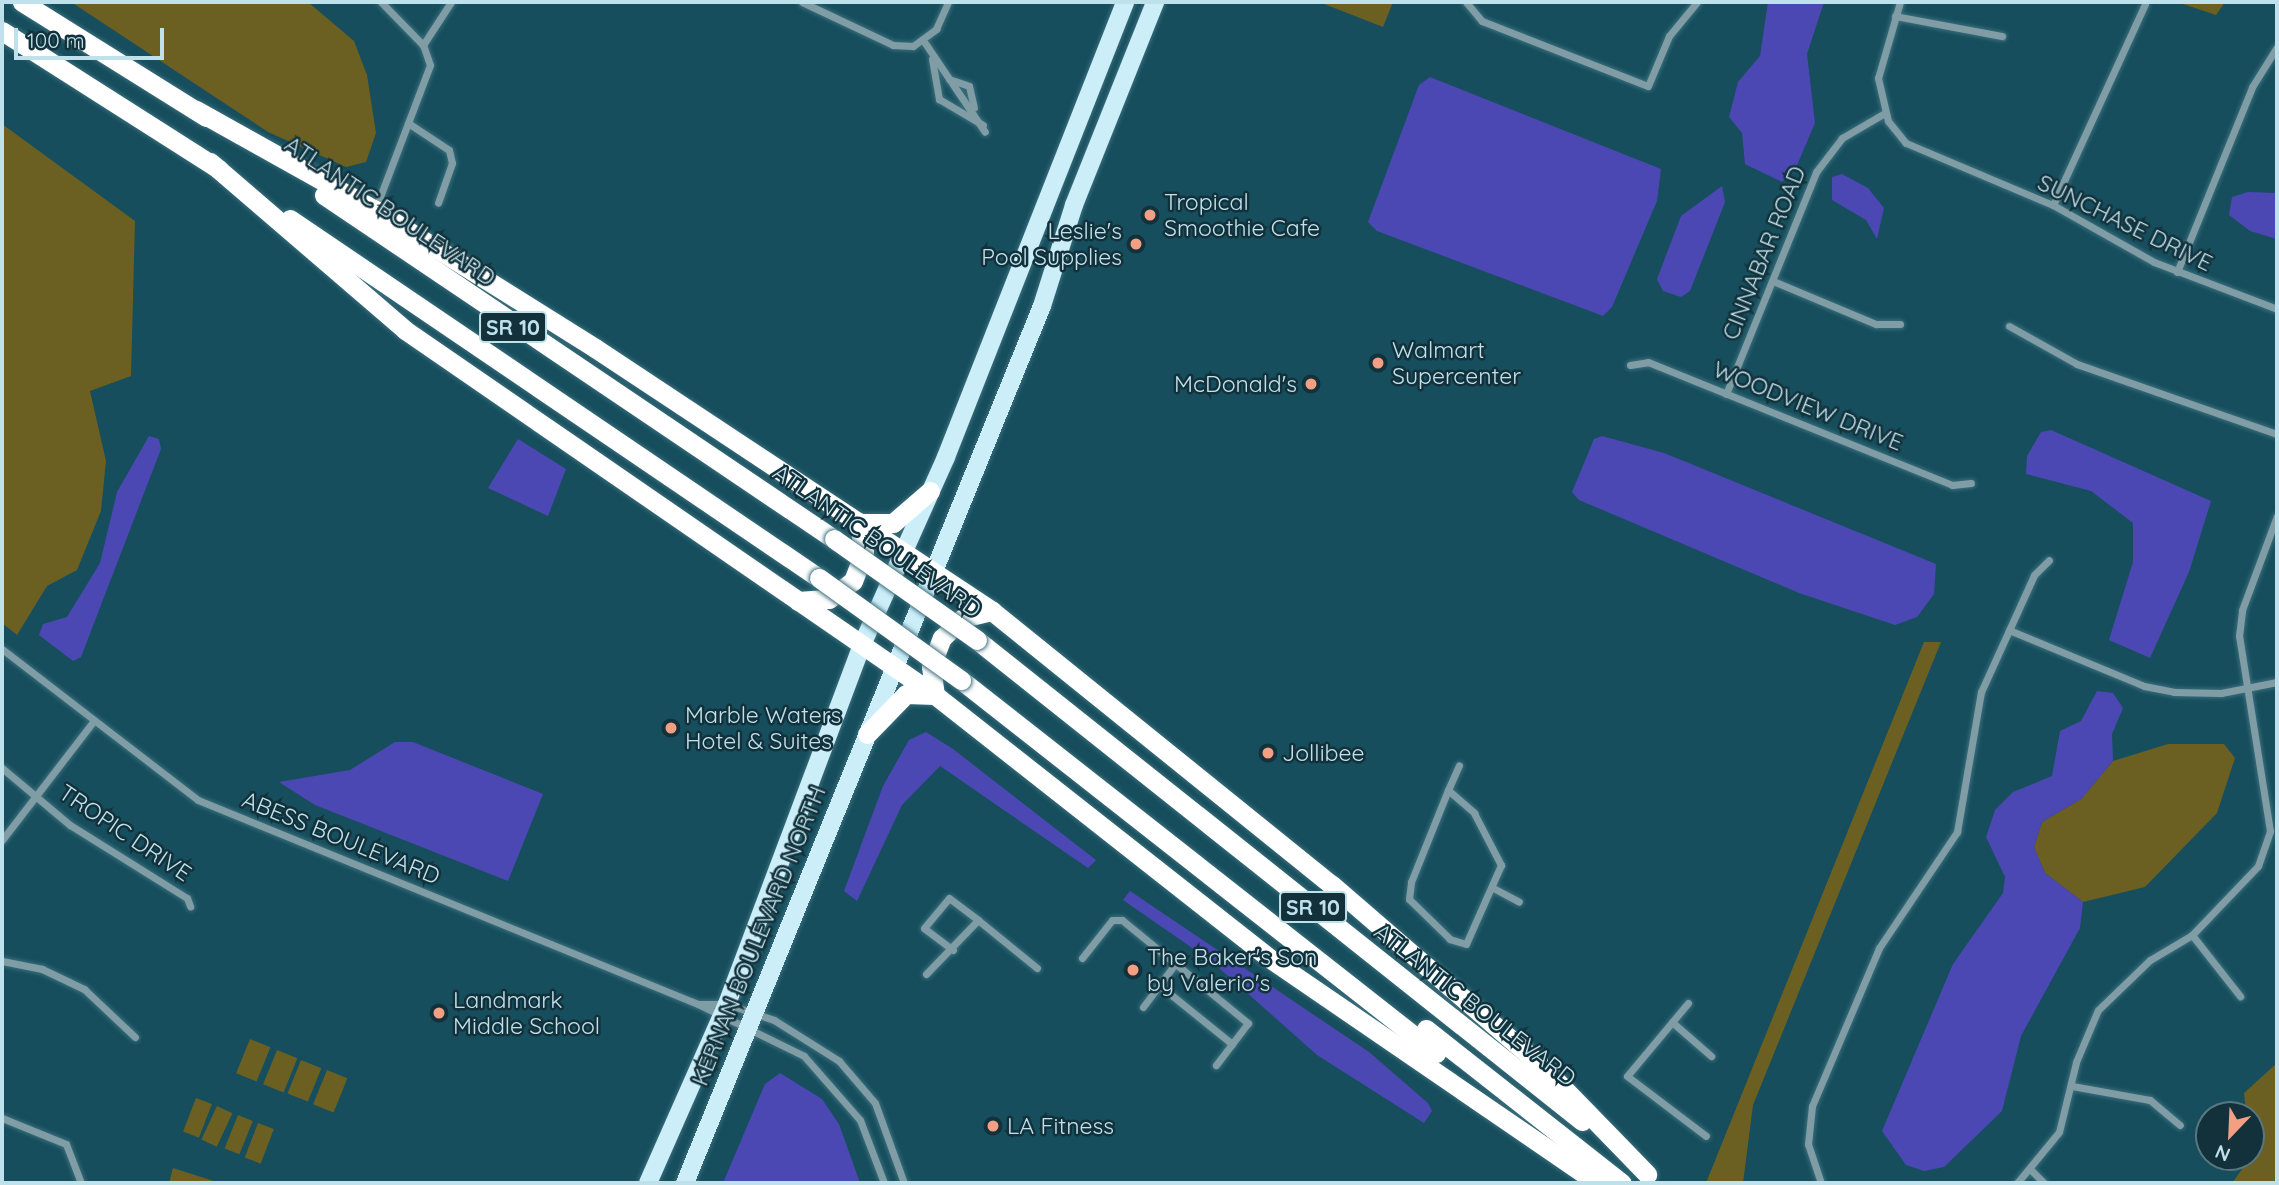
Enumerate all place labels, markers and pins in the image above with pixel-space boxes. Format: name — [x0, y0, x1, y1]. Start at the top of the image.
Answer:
place label: Tropical Smoothie Cafe — [1164, 188, 1320, 242]
marker: Tropical Smoothie Cafe — [1142, 207, 1158, 223]
place label: Leslie's Pool Supplies — [981, 217, 1122, 271]
marker: Leslie's Pool Supplies — [1128, 236, 1144, 252]
place label: Walmart Supercenter — [1392, 336, 1521, 390]
marker: Walmart Supercenter — [1370, 355, 1386, 371]
place label: McDonald's — [1174, 370, 1297, 398]
marker: McDonald's — [1303, 376, 1319, 392]
place label: Marble Waters Hotel & Suites — [685, 701, 841, 755]
marker: Marble Waters Hotel & Suites — [663, 720, 679, 736]
place label: Jollibee — [1282, 739, 1364, 767]
marker: Jollibee — [1260, 745, 1276, 761]
place label: The Baker's Son by Valerio's — [1147, 943, 1317, 997]
marker: The Baker's Son by Valerio's — [1125, 962, 1141, 978]
place label: Landmark Middle School — [453, 986, 600, 1040]
marker: Landmark Middle School — [431, 1005, 447, 1021]
place label: LA Fitness — [1007, 1112, 1114, 1140]
marker: LA Fitness — [985, 1118, 1001, 1134]

